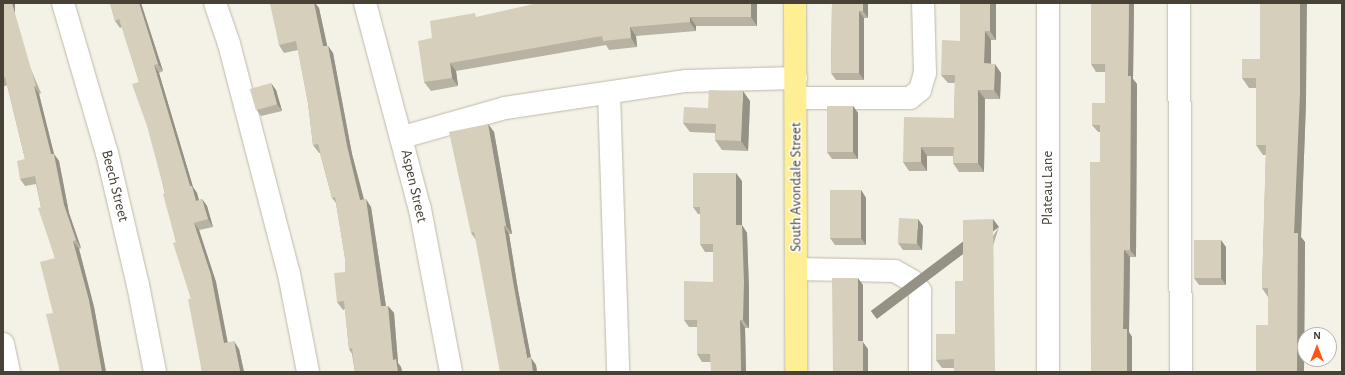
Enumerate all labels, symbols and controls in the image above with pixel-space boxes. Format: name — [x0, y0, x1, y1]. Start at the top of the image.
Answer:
street label: South Avondale Street — [787, 122, 805, 252]
street label: Beech Street — [97, 148, 133, 224]
street label: Aspen Street — [397, 148, 431, 224]
street label: Plateau Lane — [1039, 151, 1057, 225]
north arrow — [1297, 327, 1337, 367]
text: N — [1313, 330, 1321, 341]

